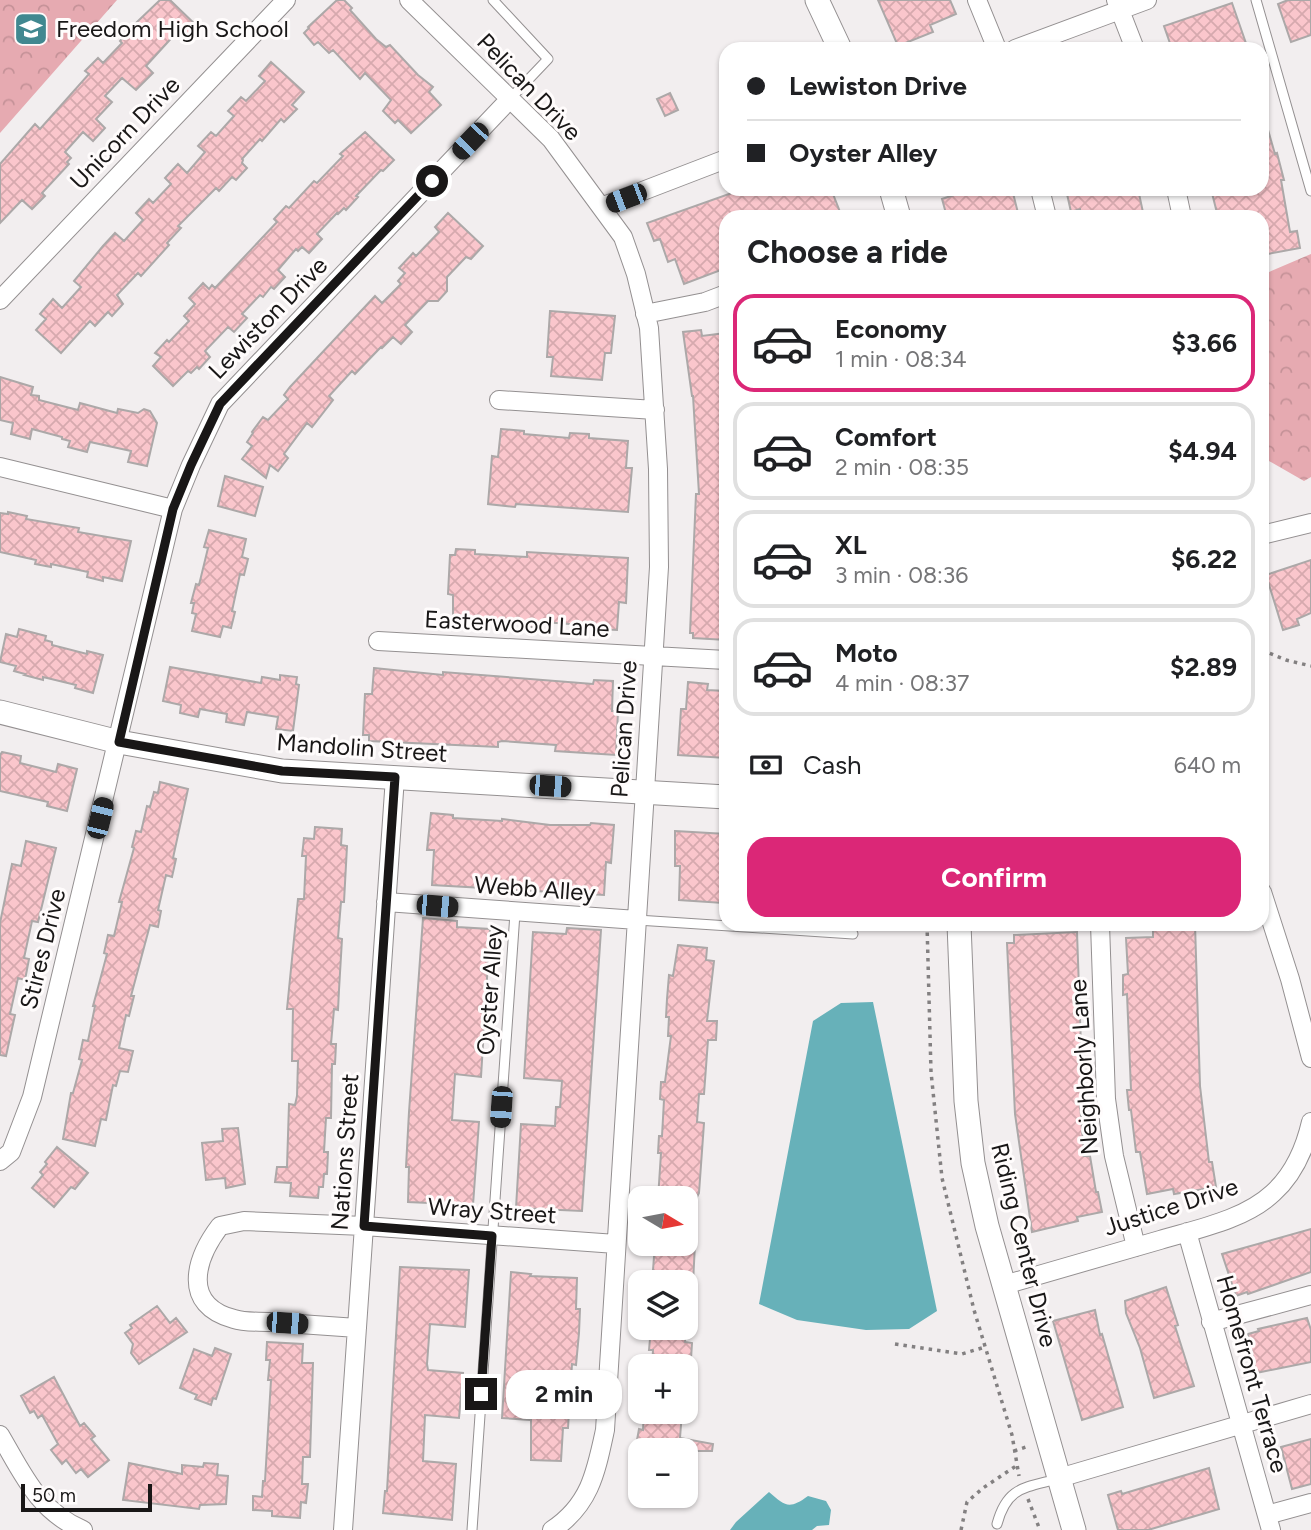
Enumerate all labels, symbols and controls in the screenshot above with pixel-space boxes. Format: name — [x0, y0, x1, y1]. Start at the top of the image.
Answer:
school or university icon: Freedom High School — [12, 10, 50, 48]
place label: Freedom High School — [56, 14, 289, 43]
street label: Pelican Drive — [471, 27, 588, 146]
street label: Unicorn Drive — [64, 70, 186, 195]
text: Lewiston Drive — [789, 70, 967, 102]
car — [448, 119, 493, 163]
text: Oyster Alley — [789, 137, 937, 169]
route start — [416, 165, 448, 197]
car — [603, 181, 650, 215]
text: Choose a ride — [747, 233, 948, 271]
street label: Lewiston Drive — [202, 251, 333, 385]
icon: car — [751, 312, 814, 375]
text: Economy — [835, 313, 947, 345]
text: $3.66 — [1172, 327, 1237, 359]
text: 1 min · 08:34 — [835, 345, 967, 373]
icon: car — [751, 420, 814, 483]
text: Comfort — [835, 421, 937, 453]
text: $4.94 — [1168, 435, 1237, 467]
text: 2 min · 08:35 — [835, 453, 969, 481]
icon: car — [751, 528, 814, 591]
text: XL — [835, 529, 867, 561]
text: $6.22 — [1171, 543, 1237, 575]
text: 3 min · 08:36 — [835, 561, 968, 589]
street label: Easterwood Lane — [424, 604, 610, 643]
icon: car — [751, 636, 814, 699]
text: Moto — [835, 637, 898, 669]
text: $2.89 — [1170, 651, 1237, 683]
street label: Pelican Drive — [604, 659, 643, 799]
text: 4 min · 08:37 — [835, 669, 969, 697]
street label: Mandolin Street — [276, 727, 448, 768]
icon: cash — [747, 746, 785, 784]
text: Cash — [803, 749, 862, 781]
text: 640 m — [1174, 751, 1241, 779]
car — [529, 774, 572, 798]
car — [85, 795, 116, 841]
button: Confirm — [747, 837, 1241, 917]
street label: Webb Alley — [473, 870, 597, 907]
street label: Stires Drive — [14, 886, 71, 1012]
car — [416, 894, 459, 918]
street label: Oyster Alley — [470, 923, 509, 1056]
street label: Neighborly Lane — [1063, 978, 1104, 1156]
street label: Nations Street — [325, 1073, 364, 1231]
car — [490, 1085, 513, 1129]
street label: Riding Center Drive — [985, 1140, 1064, 1350]
street label: Justice Drive — [1100, 1171, 1241, 1242]
north arrow — [628, 1186, 698, 1256]
map controls — [628, 1186, 698, 1508]
street label: Wray Street — [427, 1192, 557, 1229]
button: layers — [628, 1270, 698, 1340]
street label: Homefront Terrace — [1210, 1272, 1295, 1476]
car — [266, 1311, 309, 1335]
button: + — [628, 1354, 698, 1424]
callout: 2 min — [505, 1370, 621, 1418]
route end — [465, 1378, 497, 1410]
text: 2 min — [535, 1380, 593, 1408]
button: − — [628, 1438, 698, 1508]
scale bar — [21, 1481, 152, 1513]
text: 50 m — [32, 1484, 76, 1507]

